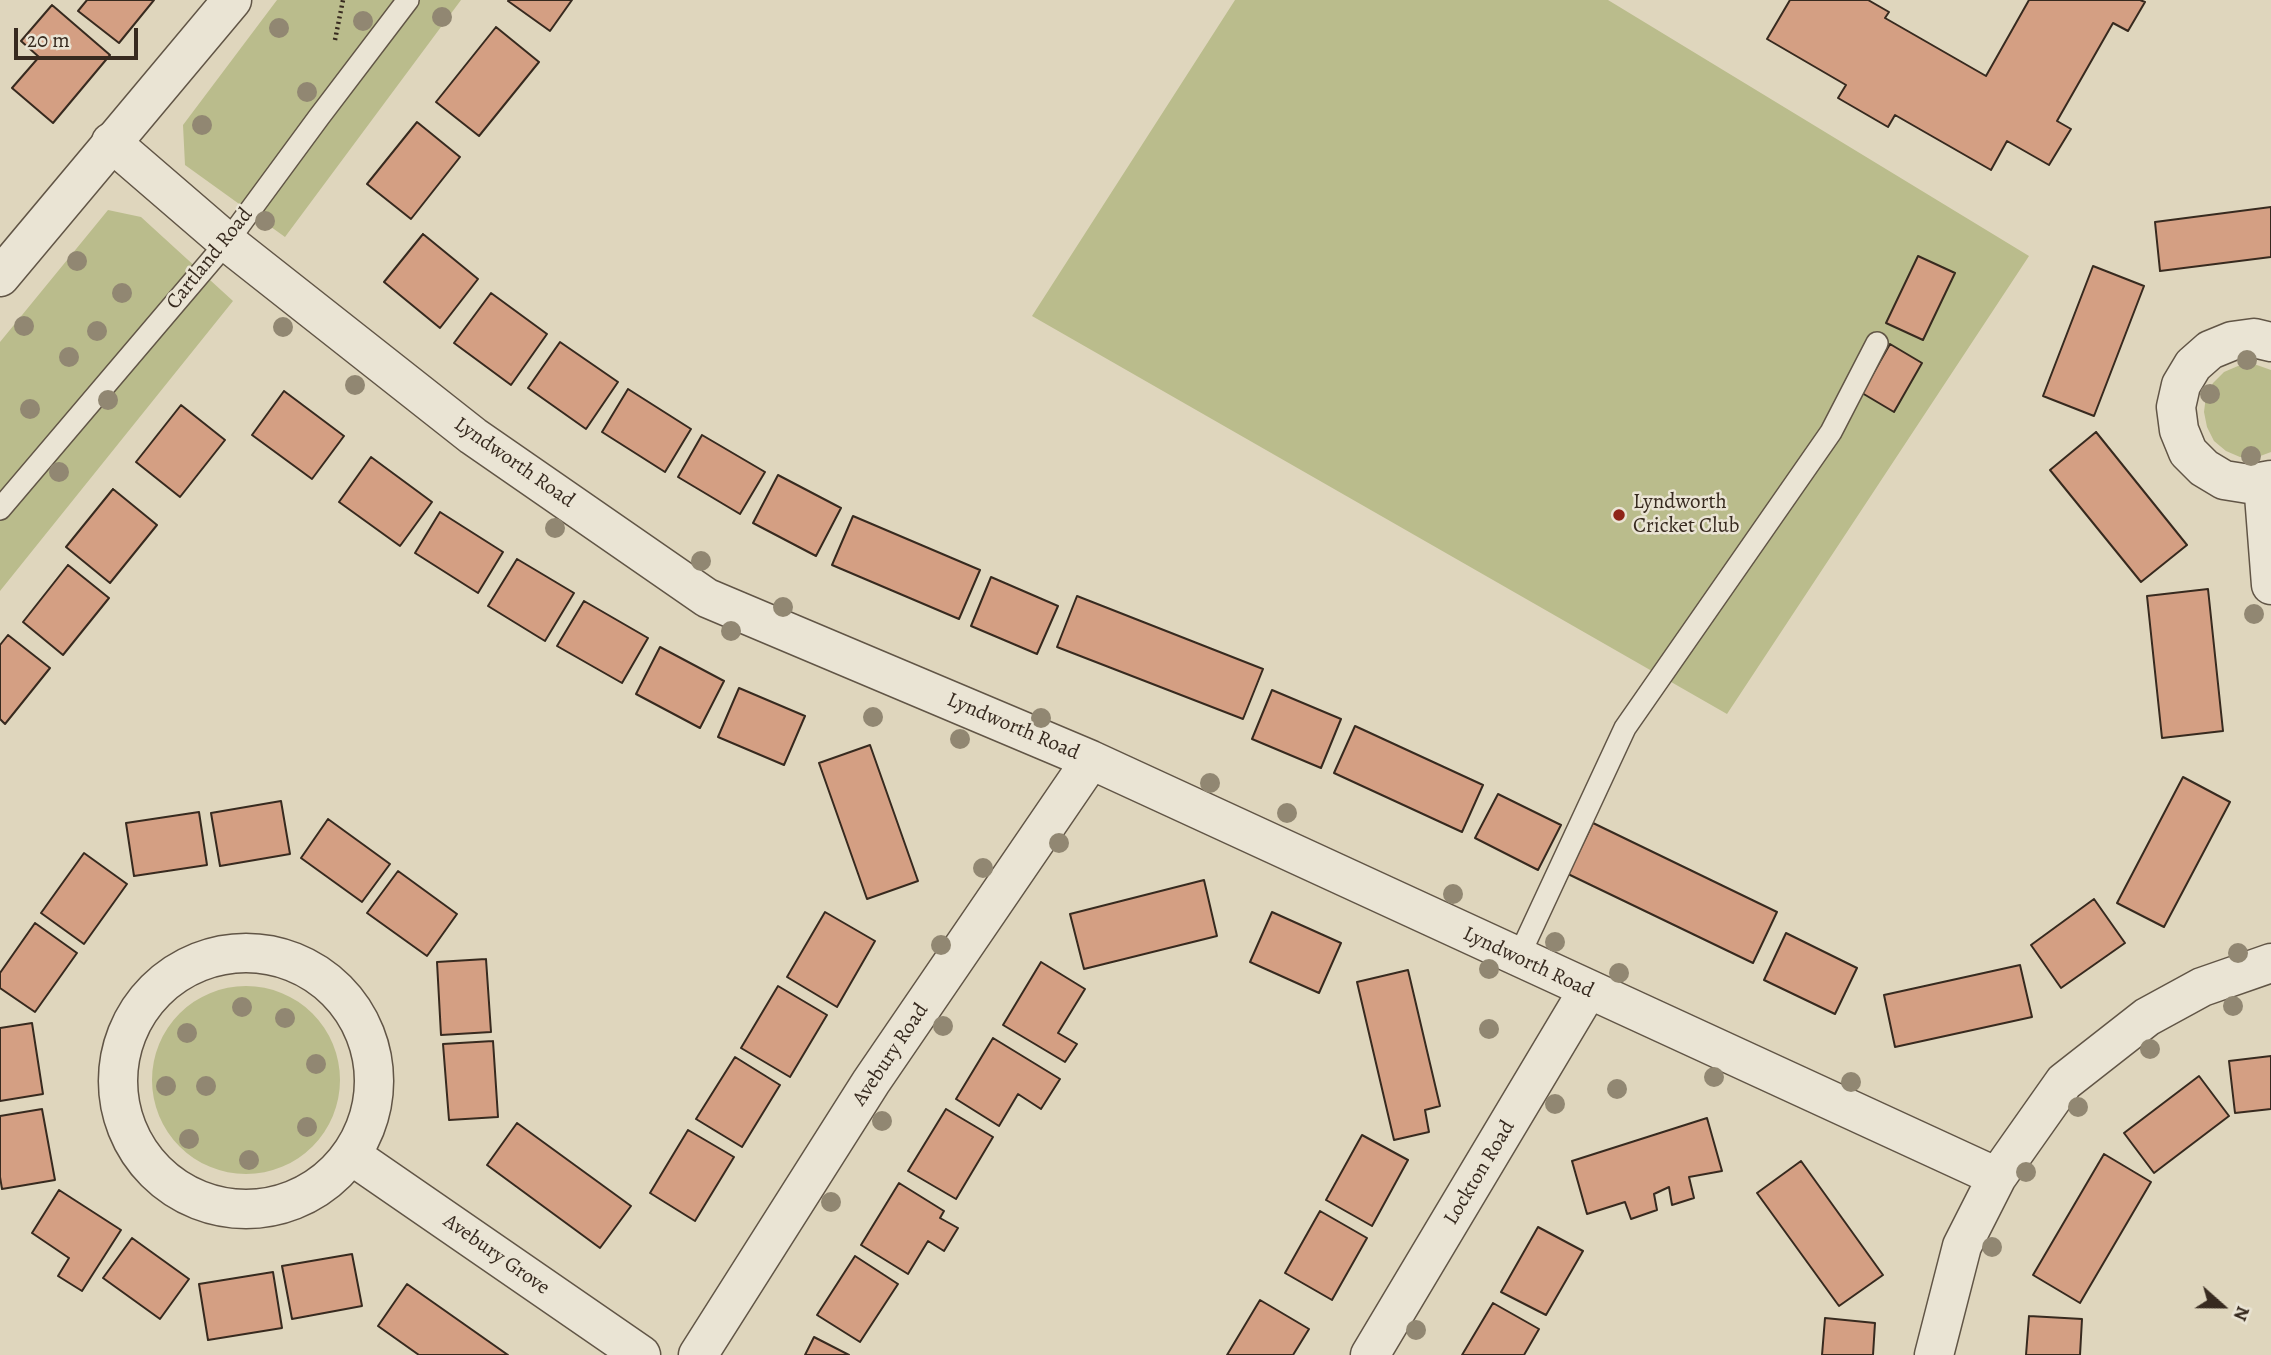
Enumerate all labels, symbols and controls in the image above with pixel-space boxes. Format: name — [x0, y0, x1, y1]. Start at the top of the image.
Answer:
scale bar — [18, 14, 142, 58]
text: 20 m — [27, 26, 70, 54]
street label: Cartland Road — [161, 203, 259, 315]
street label: Lyndworth Road — [449, 412, 579, 514]
place label: Lyndworth Cricket Club — [1633, 490, 1739, 540]
marker: Lyndworth Cricket Club — [1611, 507, 1627, 523]
street label: Lyndworth Road — [943, 688, 1083, 766]
street label: Lyndworth Road — [1459, 922, 1597, 1004]
street label: Avebury Road — [848, 999, 934, 1111]
street label: Lockton Road — [1439, 1116, 1521, 1230]
street label: Avebury Grove — [438, 1209, 554, 1301]
north arrow — [2187, 1271, 2257, 1341]
text: N — [2227, 1302, 2256, 1325]

